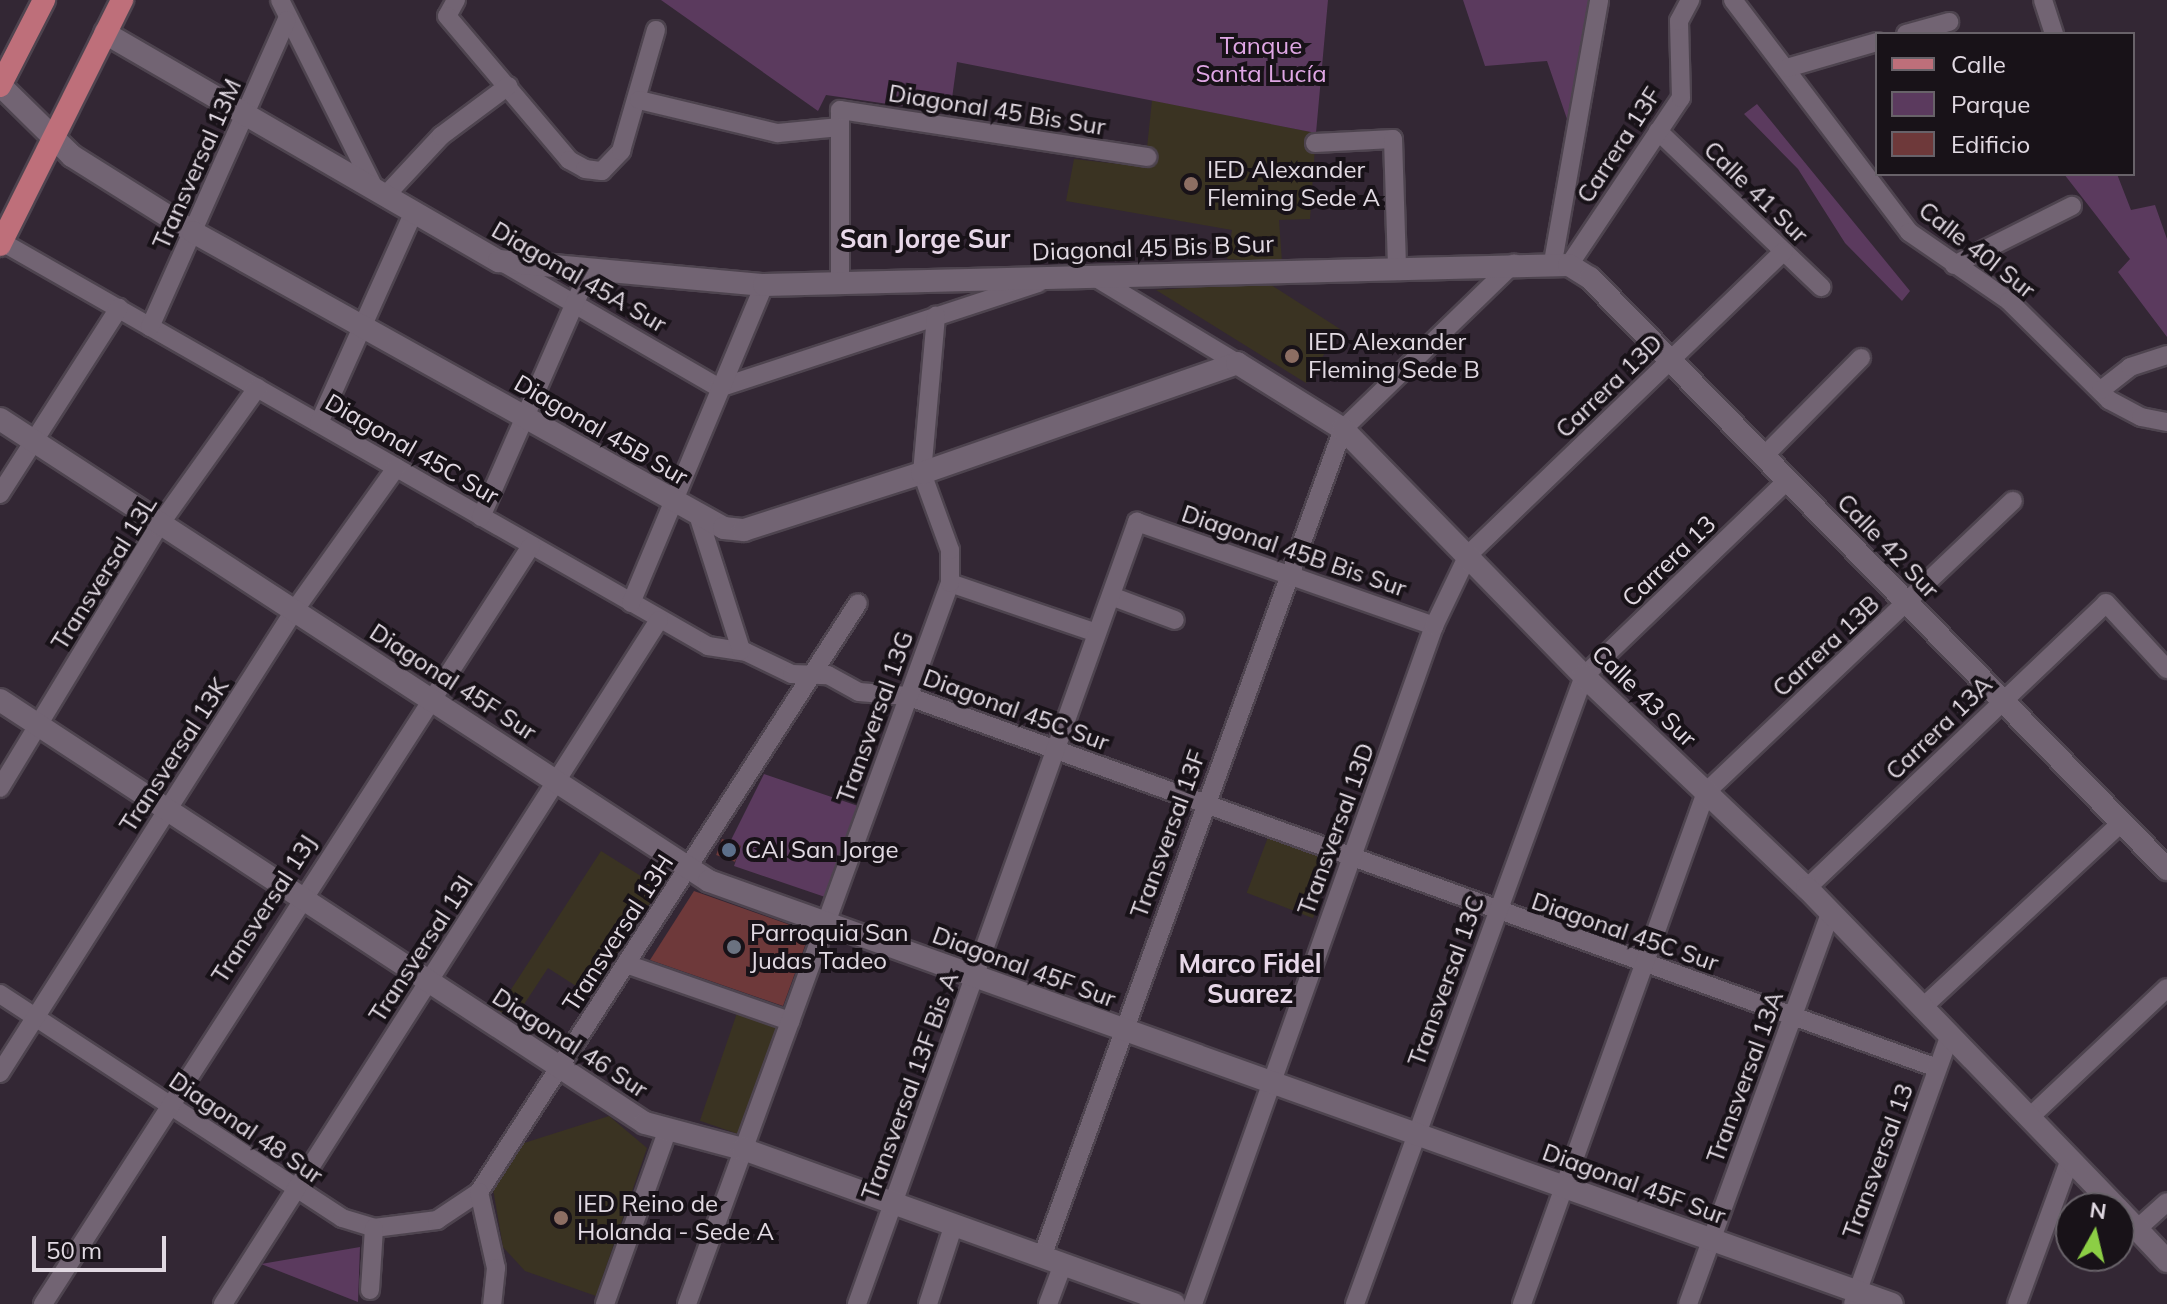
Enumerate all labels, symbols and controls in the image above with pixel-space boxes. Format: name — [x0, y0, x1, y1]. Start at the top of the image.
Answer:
park label: Tanque Santa Lucía — [1195, 32, 1327, 88]
legend — [1875, 32, 2135, 176]
text: Calle — [1951, 49, 2006, 79]
street label: Transversal 13M — [147, 74, 247, 254]
street label: Diagonal 45 Bis Sur — [886, 79, 1108, 141]
street label: Carrera 13F — [1571, 82, 1667, 208]
text: Parque — [1951, 89, 2030, 119]
text: Edificio — [1951, 129, 2030, 159]
street label: Calle 41 Sur — [1698, 135, 1814, 249]
place label: IED Alexander Fleming Sede A — [1207, 156, 1380, 212]
marker: IED Alexander Fleming Sede A — [1182, 175, 1200, 193]
street label: Calle 40I Sur — [1913, 196, 2041, 304]
street label: Diagonal 45A Sur — [487, 215, 671, 339]
district label: San Jorge Sur — [840, 223, 1010, 255]
street label: Diagonal 45 Bis B Sur — [1032, 229, 1274, 267]
place label: IED Alexander Fleming Sede B — [1308, 328, 1480, 384]
street label: Carrera 13D — [1550, 328, 1668, 444]
marker: IED Alexander Fleming Sede B — [1283, 347, 1301, 365]
street label: Diagonal 45B Sur — [509, 369, 693, 491]
street label: Diagonal 45C Sur — [320, 388, 504, 510]
street label: Calle 42 Sur — [1831, 488, 1945, 604]
street label: Transversal 13L — [45, 491, 163, 655]
street label: Diagonal 45B Bis Sur — [1178, 499, 1410, 603]
street label: Carrera 13 — [1616, 509, 1722, 613]
street label: Carrera 13B — [1767, 589, 1885, 703]
street label: Diagonal 45F Sur — [364, 617, 542, 747]
street label: Transversal 13G — [831, 627, 919, 807]
street label: Calle 43 Sur — [1586, 639, 1702, 753]
street label: Diagonal 45C Sur — [919, 663, 1113, 757]
street label: Carrera 13A — [1880, 670, 1998, 786]
street label: Transversal 13K — [113, 673, 235, 837]
street label: Transversal 13D — [1292, 739, 1380, 919]
street label: Transversal 13F — [1124, 746, 1212, 922]
street label: Transversal 13J — [205, 830, 323, 988]
place label: CAI San Jorge — [745, 836, 898, 864]
marker: CAI San Jorge — [720, 841, 738, 859]
street label: Transversal 13H — [557, 849, 679, 1017]
street label: Transversal 13I — [363, 870, 479, 1028]
street label: Diagonal 45C Sur — [1528, 887, 1722, 977]
street label: Transversal 13C — [1402, 892, 1490, 1070]
place label: Parroquia San Judas Tadeo — [750, 919, 908, 975]
street label: Diagonal 45F Sur — [929, 921, 1119, 1013]
marker: Parroquia San Judas Tadeo — [725, 938, 743, 956]
district label: Marco Fidel Suarez — [1179, 948, 1321, 1010]
street label: Transversal 13F Bis A — [855, 968, 965, 1204]
street label: Diagonal 46 Sur — [487, 982, 653, 1104]
street label: Transversal 13A — [1701, 987, 1789, 1167]
street label: Diagonal 48 Sur — [164, 1066, 328, 1190]
street label: Transversal 13 — [1837, 1080, 1919, 1242]
street label: Diagonal 45F Sur — [1539, 1138, 1729, 1230]
place label: IED Reino de Holanda - Sede A — [577, 1190, 774, 1246]
north arrow — [2055, 1192, 2135, 1272]
text: N — [2088, 1195, 2108, 1225]
marker: IED Reino de Holanda - Sede A — [552, 1209, 570, 1227]
scale bar — [36, 1220, 170, 1270]
text: 50 m — [46, 1235, 102, 1265]

